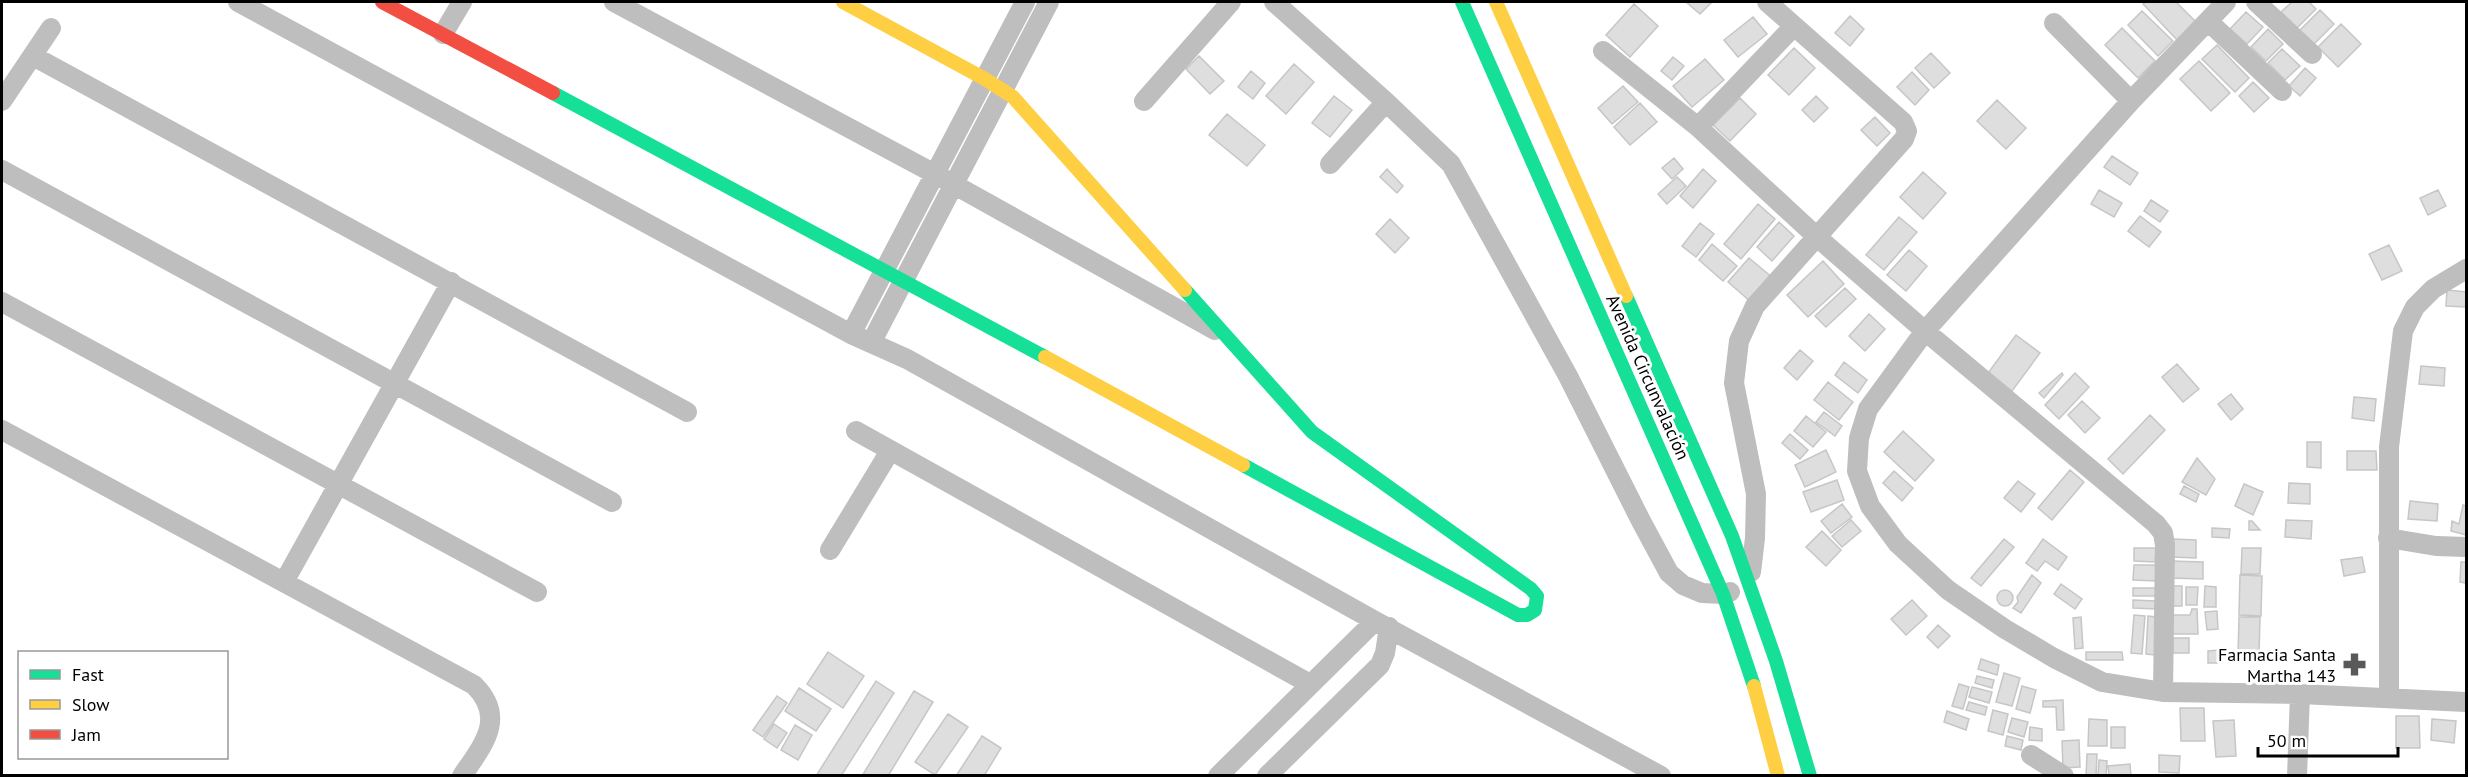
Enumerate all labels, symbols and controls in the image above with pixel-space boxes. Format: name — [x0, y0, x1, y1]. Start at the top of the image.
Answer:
street label: Avenida Circunvalación — [1601, 291, 1695, 463]
place label: Farmacia Santa Martha 143 — [2218, 643, 2336, 687]
legend — [18, 651, 228, 759]
pharmacy icon: Farmacia Santa Martha 143 — [2341, 651, 2367, 677]
text: Fast — [72, 663, 104, 686]
text: Slow — [72, 693, 110, 716]
scale bar — [2258, 720, 2398, 758]
text: Jam — [71, 723, 101, 746]
text: 50 m — [2267, 729, 2306, 752]

